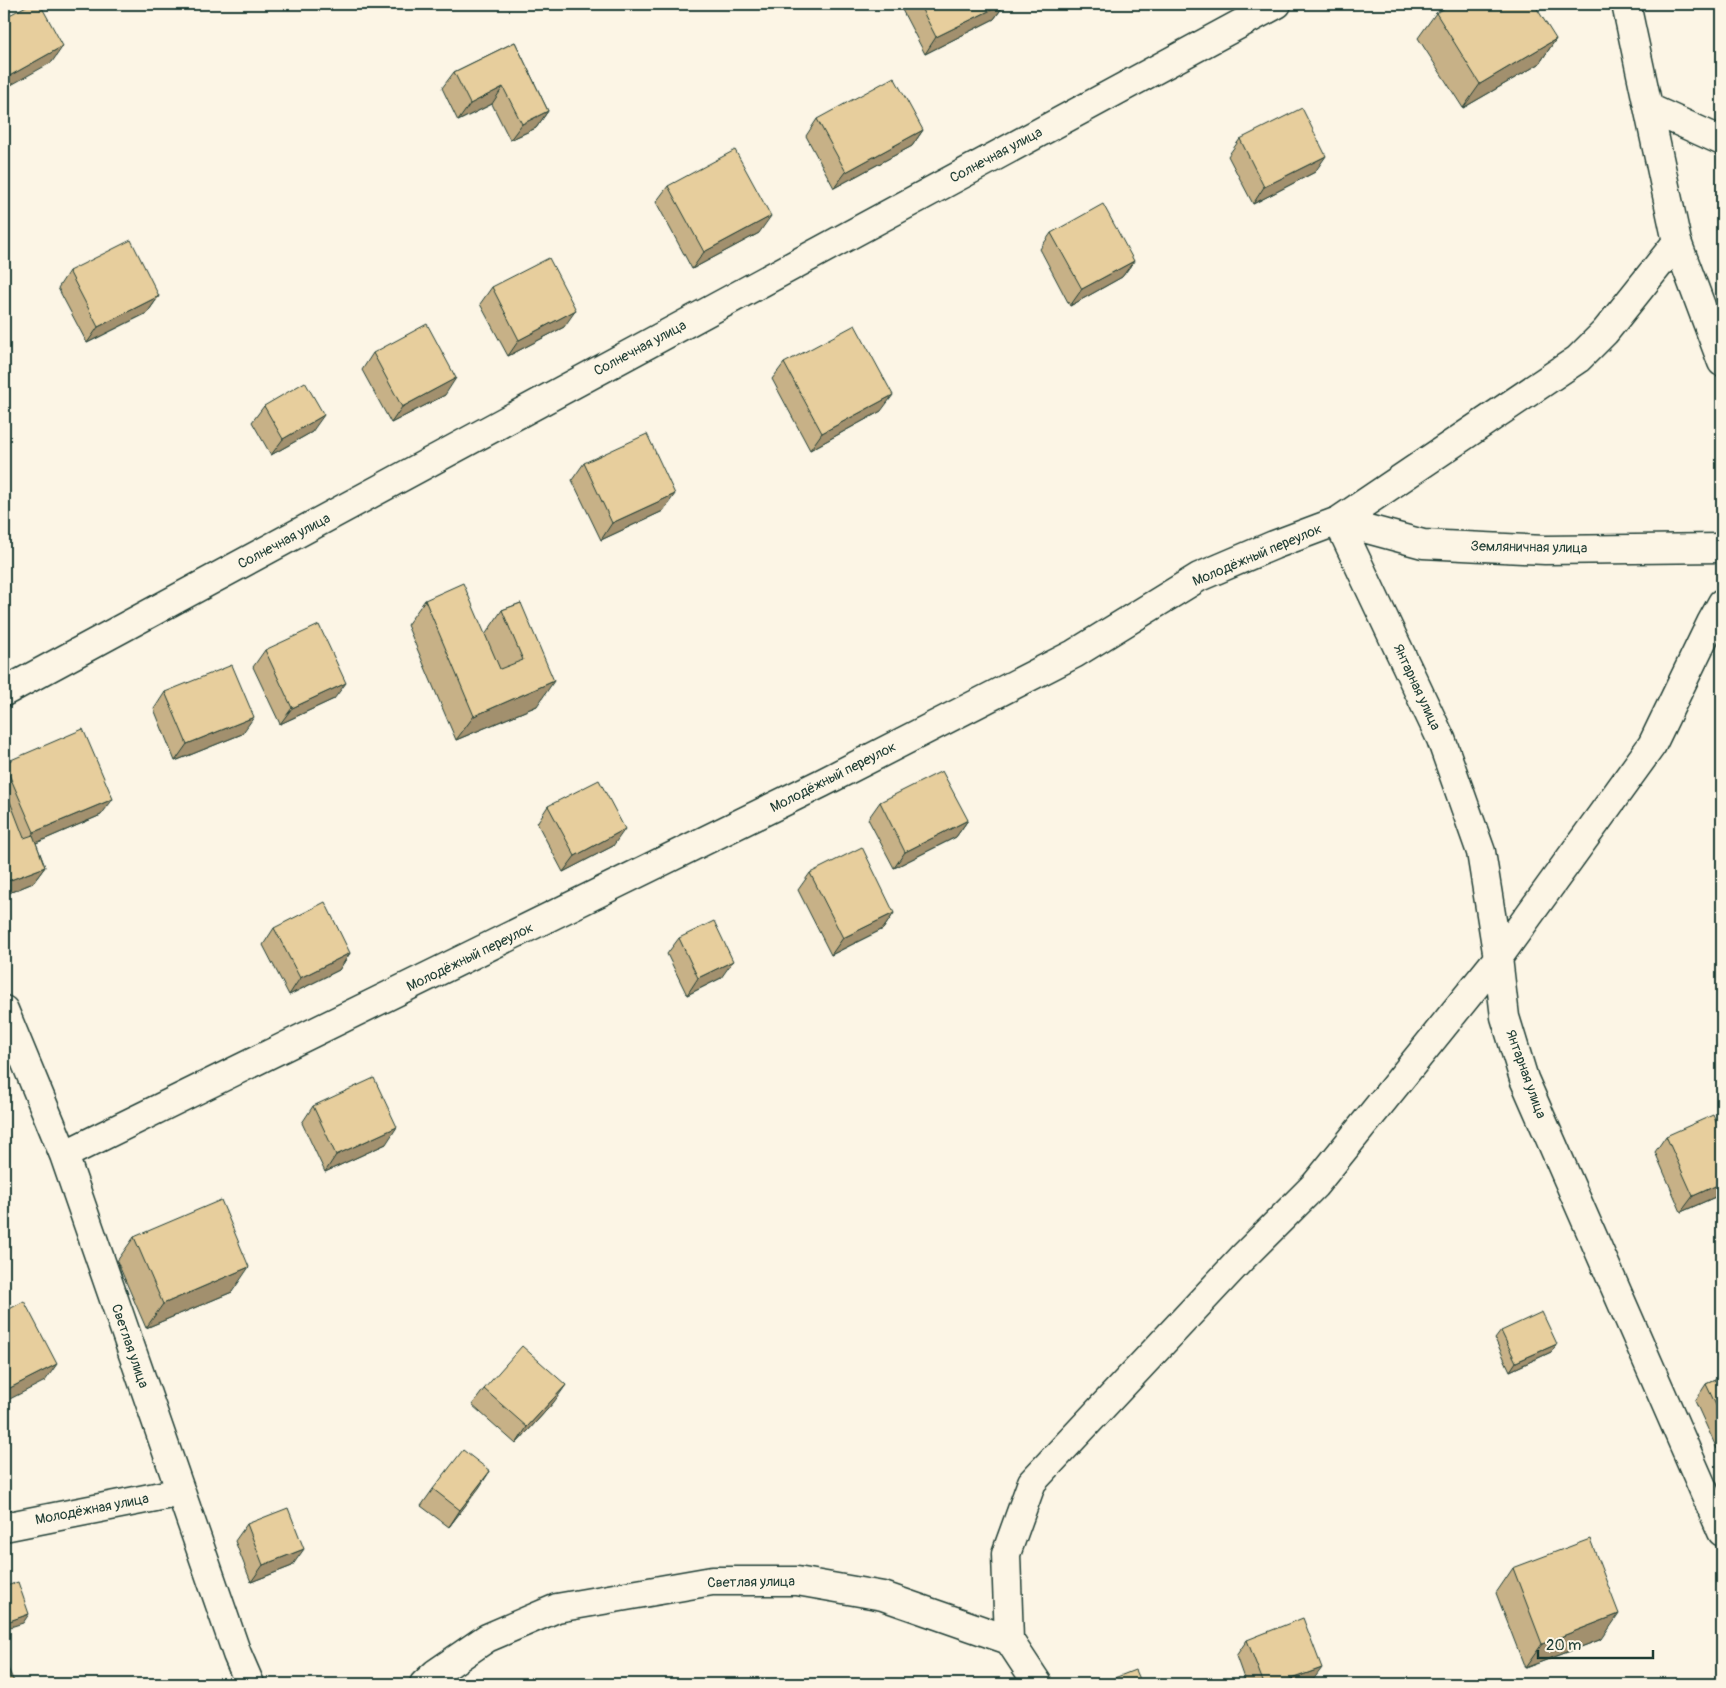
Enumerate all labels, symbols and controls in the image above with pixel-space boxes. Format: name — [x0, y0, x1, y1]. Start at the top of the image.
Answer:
street label: Солнечная улица — [947, 123, 1045, 187]
street label: Солнечная улица — [591, 316, 689, 380]
street label: Солнечная улица — [235, 509, 333, 573]
street label: Молодёжный переулок — [1190, 520, 1324, 590]
street label: Земляничная улица — [1470, 537, 1588, 557]
street label: Янтарная улица — [1390, 641, 1444, 733]
street label: Молодёжный переулок — [767, 738, 899, 816]
street label: Молодёжный переулок — [404, 919, 536, 995]
street label: Янтарная улица — [1502, 1027, 1550, 1121]
street label: Светлая улица — [108, 1302, 152, 1390]
street label: Молодёжная улица — [34, 1490, 150, 1528]
street label: Светлая улица — [707, 1573, 795, 1591]
scale bar — [1538, 1628, 1654, 1660]
text: 20 m — [1546, 1636, 1581, 1655]

